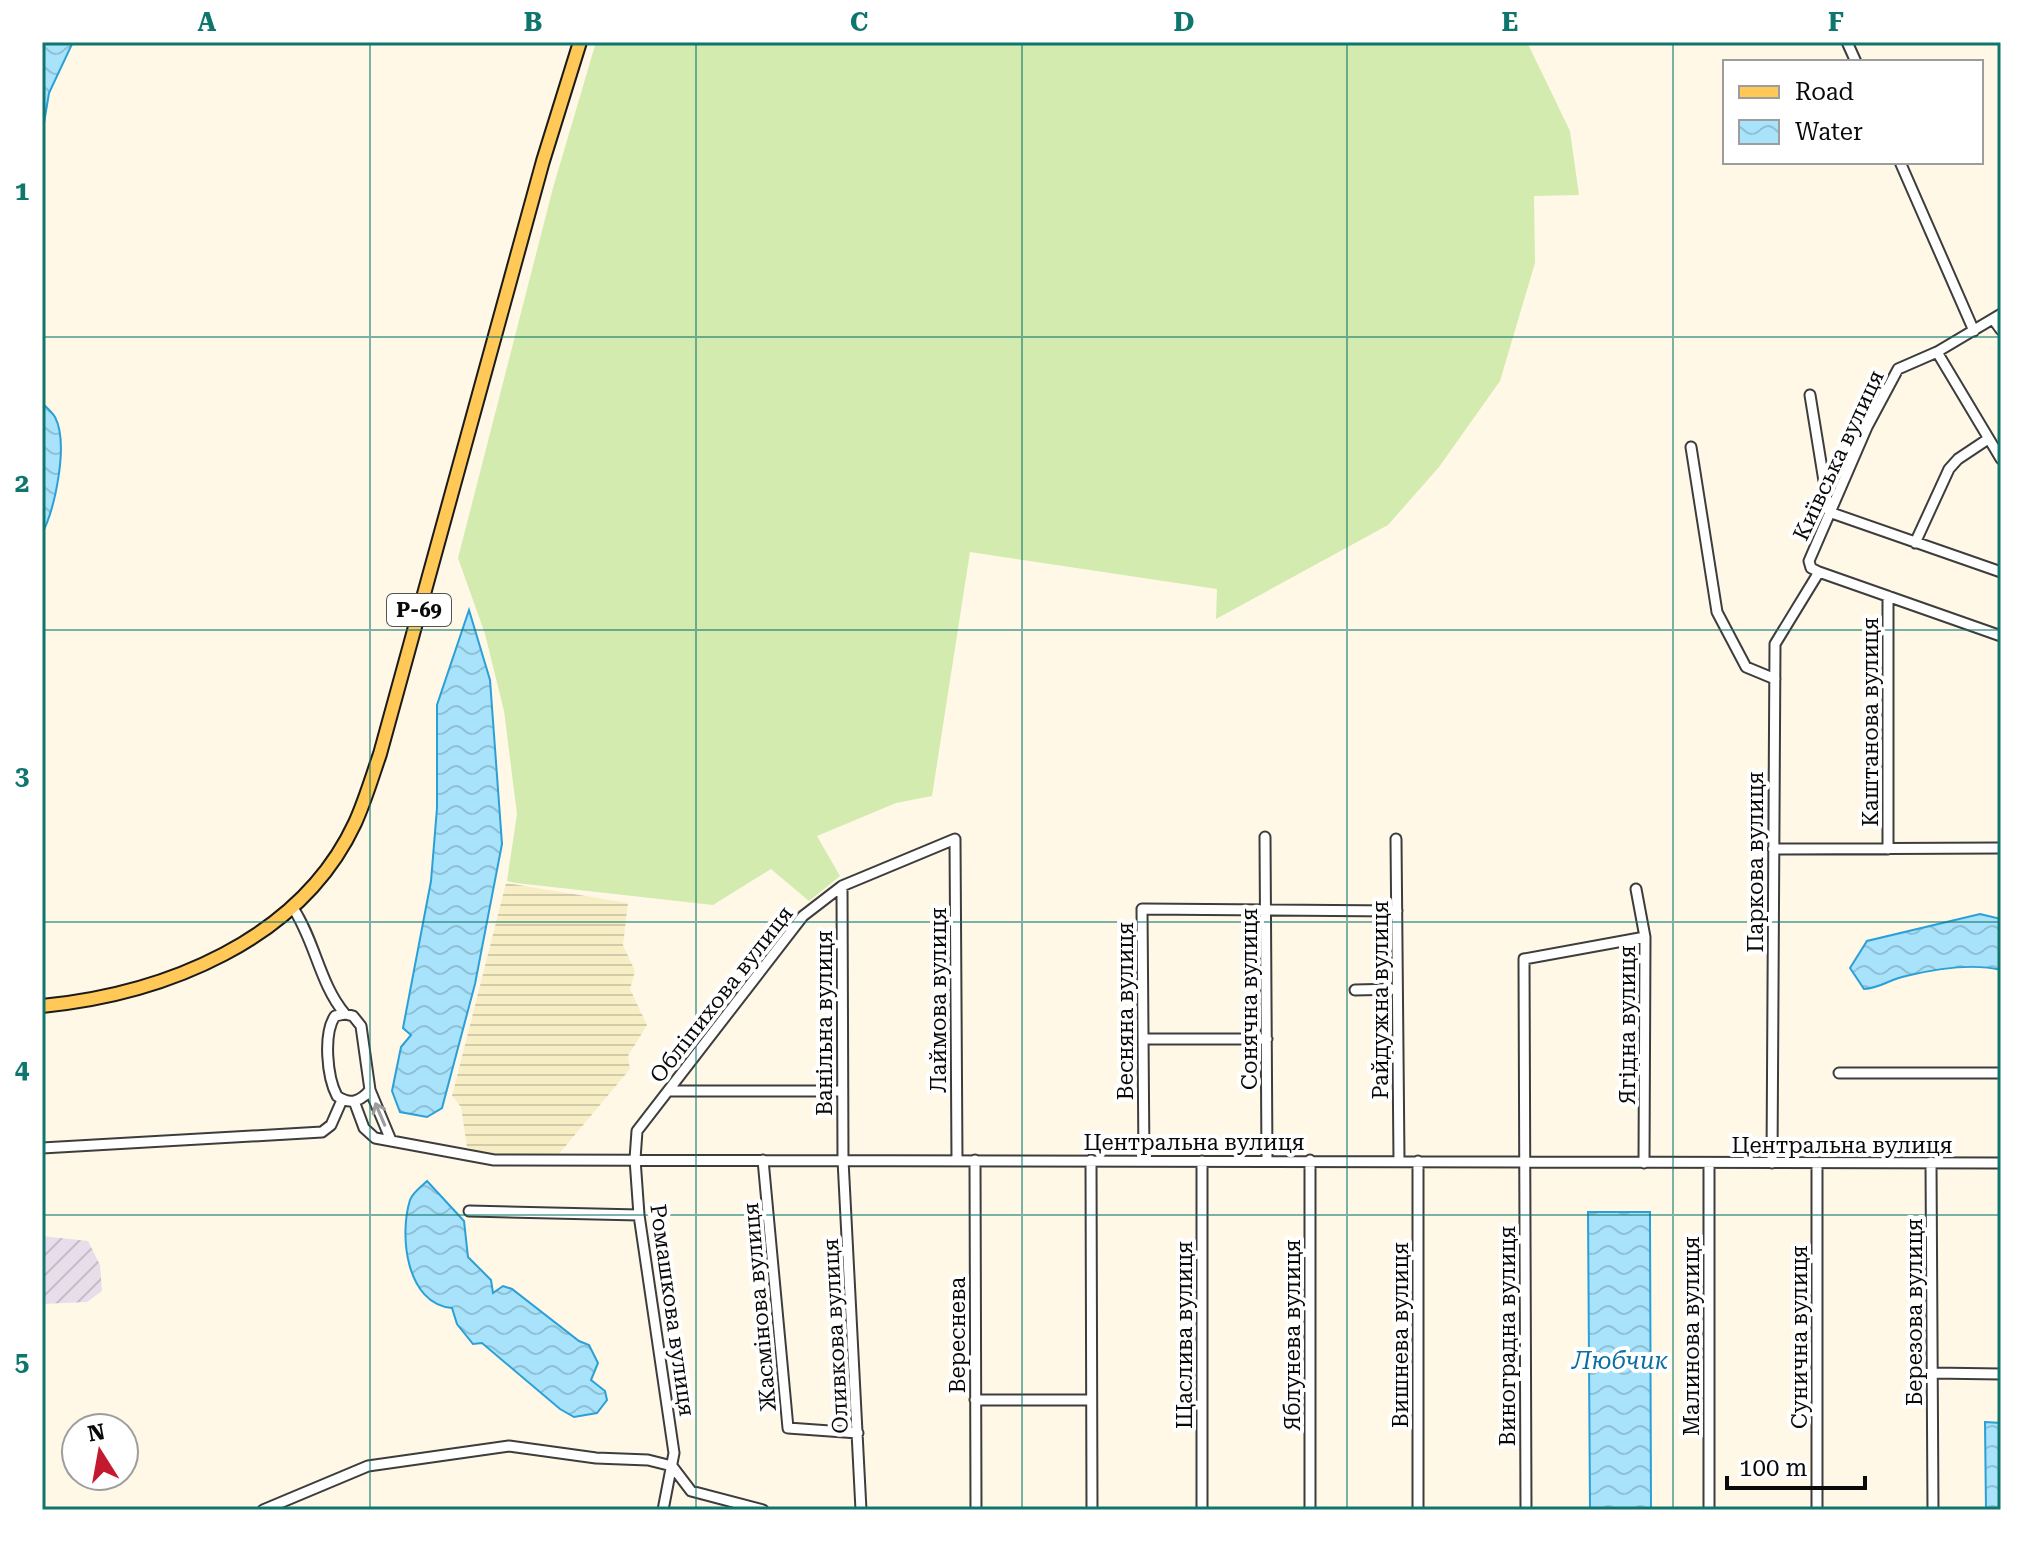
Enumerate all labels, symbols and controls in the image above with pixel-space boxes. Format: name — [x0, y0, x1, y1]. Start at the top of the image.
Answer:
text: A — [198, 7, 217, 37]
text: B — [524, 7, 542, 37]
text: C — [850, 7, 868, 37]
text: D — [1174, 7, 1194, 37]
text: E — [1502, 7, 1518, 37]
text: F — [1828, 7, 1844, 37]
legend — [1723, 60, 1983, 164]
text: Road — [1795, 78, 1854, 106]
text: Water — [1795, 118, 1863, 146]
text: 1 — [15, 176, 29, 206]
street label: Київська вулиця — [1788, 366, 1889, 544]
text: 2 — [15, 468, 29, 498]
road number: Р-69 — [387, 594, 451, 626]
street label: Каштанова вулиця — [1858, 617, 1883, 827]
text: 3 — [15, 761, 29, 791]
street label: Паркова вулиця — [1743, 771, 1768, 953]
street label: Райдужна вулиця — [1368, 900, 1393, 1100]
street label: Обліпихова вулиця — [645, 901, 798, 1087]
street label: Лаймова вулиця — [926, 907, 951, 1093]
street label: Сонячна вулиця — [1237, 908, 1262, 1090]
street label: Весняна вулиця — [1113, 922, 1138, 1100]
street label: Ванільна вулиця — [812, 930, 837, 1116]
street label: Ягідна вулиця — [1615, 945, 1640, 1105]
text: 4 — [15, 1054, 30, 1084]
one-way arrow — [371, 1103, 386, 1127]
street label: Центральна вулиця — [1083, 1130, 1305, 1155]
street label: Центральна вулиця — [1731, 1133, 1953, 1158]
street label: Жасмінова вулиця — [738, 1201, 781, 1412]
street label: Ромашкова вулиця — [645, 1202, 700, 1418]
street label: Березова вулиця — [1902, 1218, 1927, 1406]
street label: Виноградна вулиця — [1495, 1226, 1520, 1446]
street label: Малинова вулиця — [1679, 1236, 1704, 1436]
street label: Оливкова вулиця — [818, 1238, 853, 1434]
street label: Яблунева вулиця — [1280, 1239, 1305, 1431]
street label: Щаслива вулиця — [1172, 1241, 1197, 1429]
street label: Вишнева вулиця — [1388, 1242, 1413, 1428]
street label: Сунична вулиця — [1787, 1245, 1812, 1429]
street label: Вереснева — [945, 1277, 970, 1393]
text: 5 — [15, 1347, 29, 1377]
water label: Любчик — [1570, 1347, 1668, 1375]
north arrow — [60, 1412, 140, 1492]
text: N — [86, 1419, 107, 1447]
scale bar — [1727, 1440, 1865, 1490]
text: 100 m — [1739, 1454, 1807, 1482]

